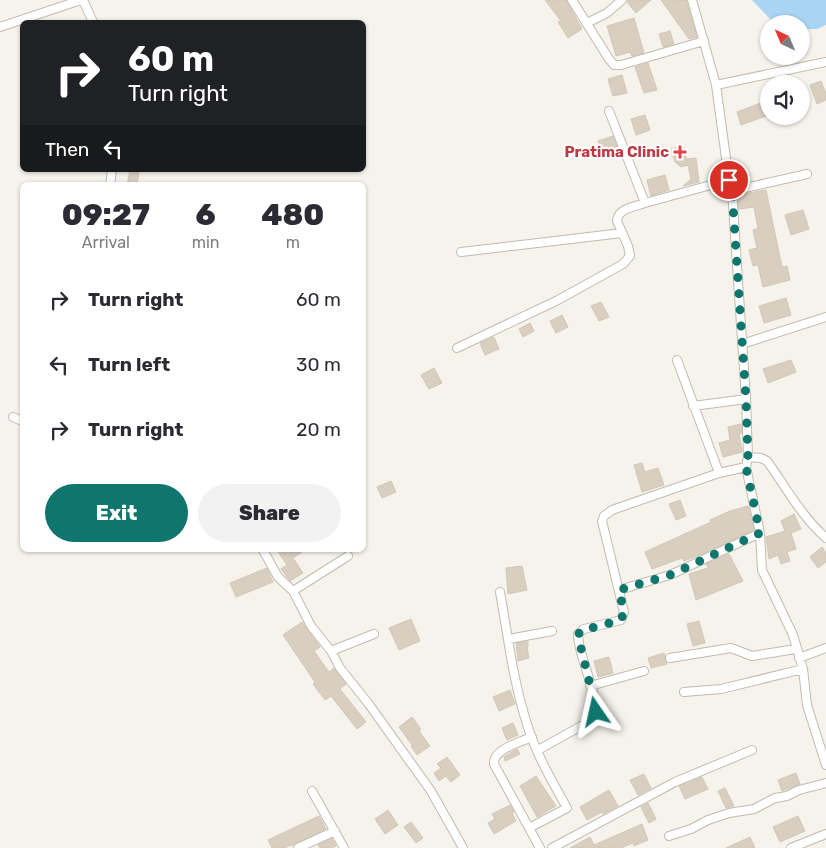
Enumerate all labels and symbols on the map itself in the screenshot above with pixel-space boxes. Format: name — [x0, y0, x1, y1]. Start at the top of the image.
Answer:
north arrow — [760, 15, 810, 65]
place label: Pratima Clinic — [564, 143, 669, 161]
marker: Pratima Clinic — [673, 145, 687, 159]
pin — [708, 159, 750, 201]
position arrow — [569, 685, 621, 737]

